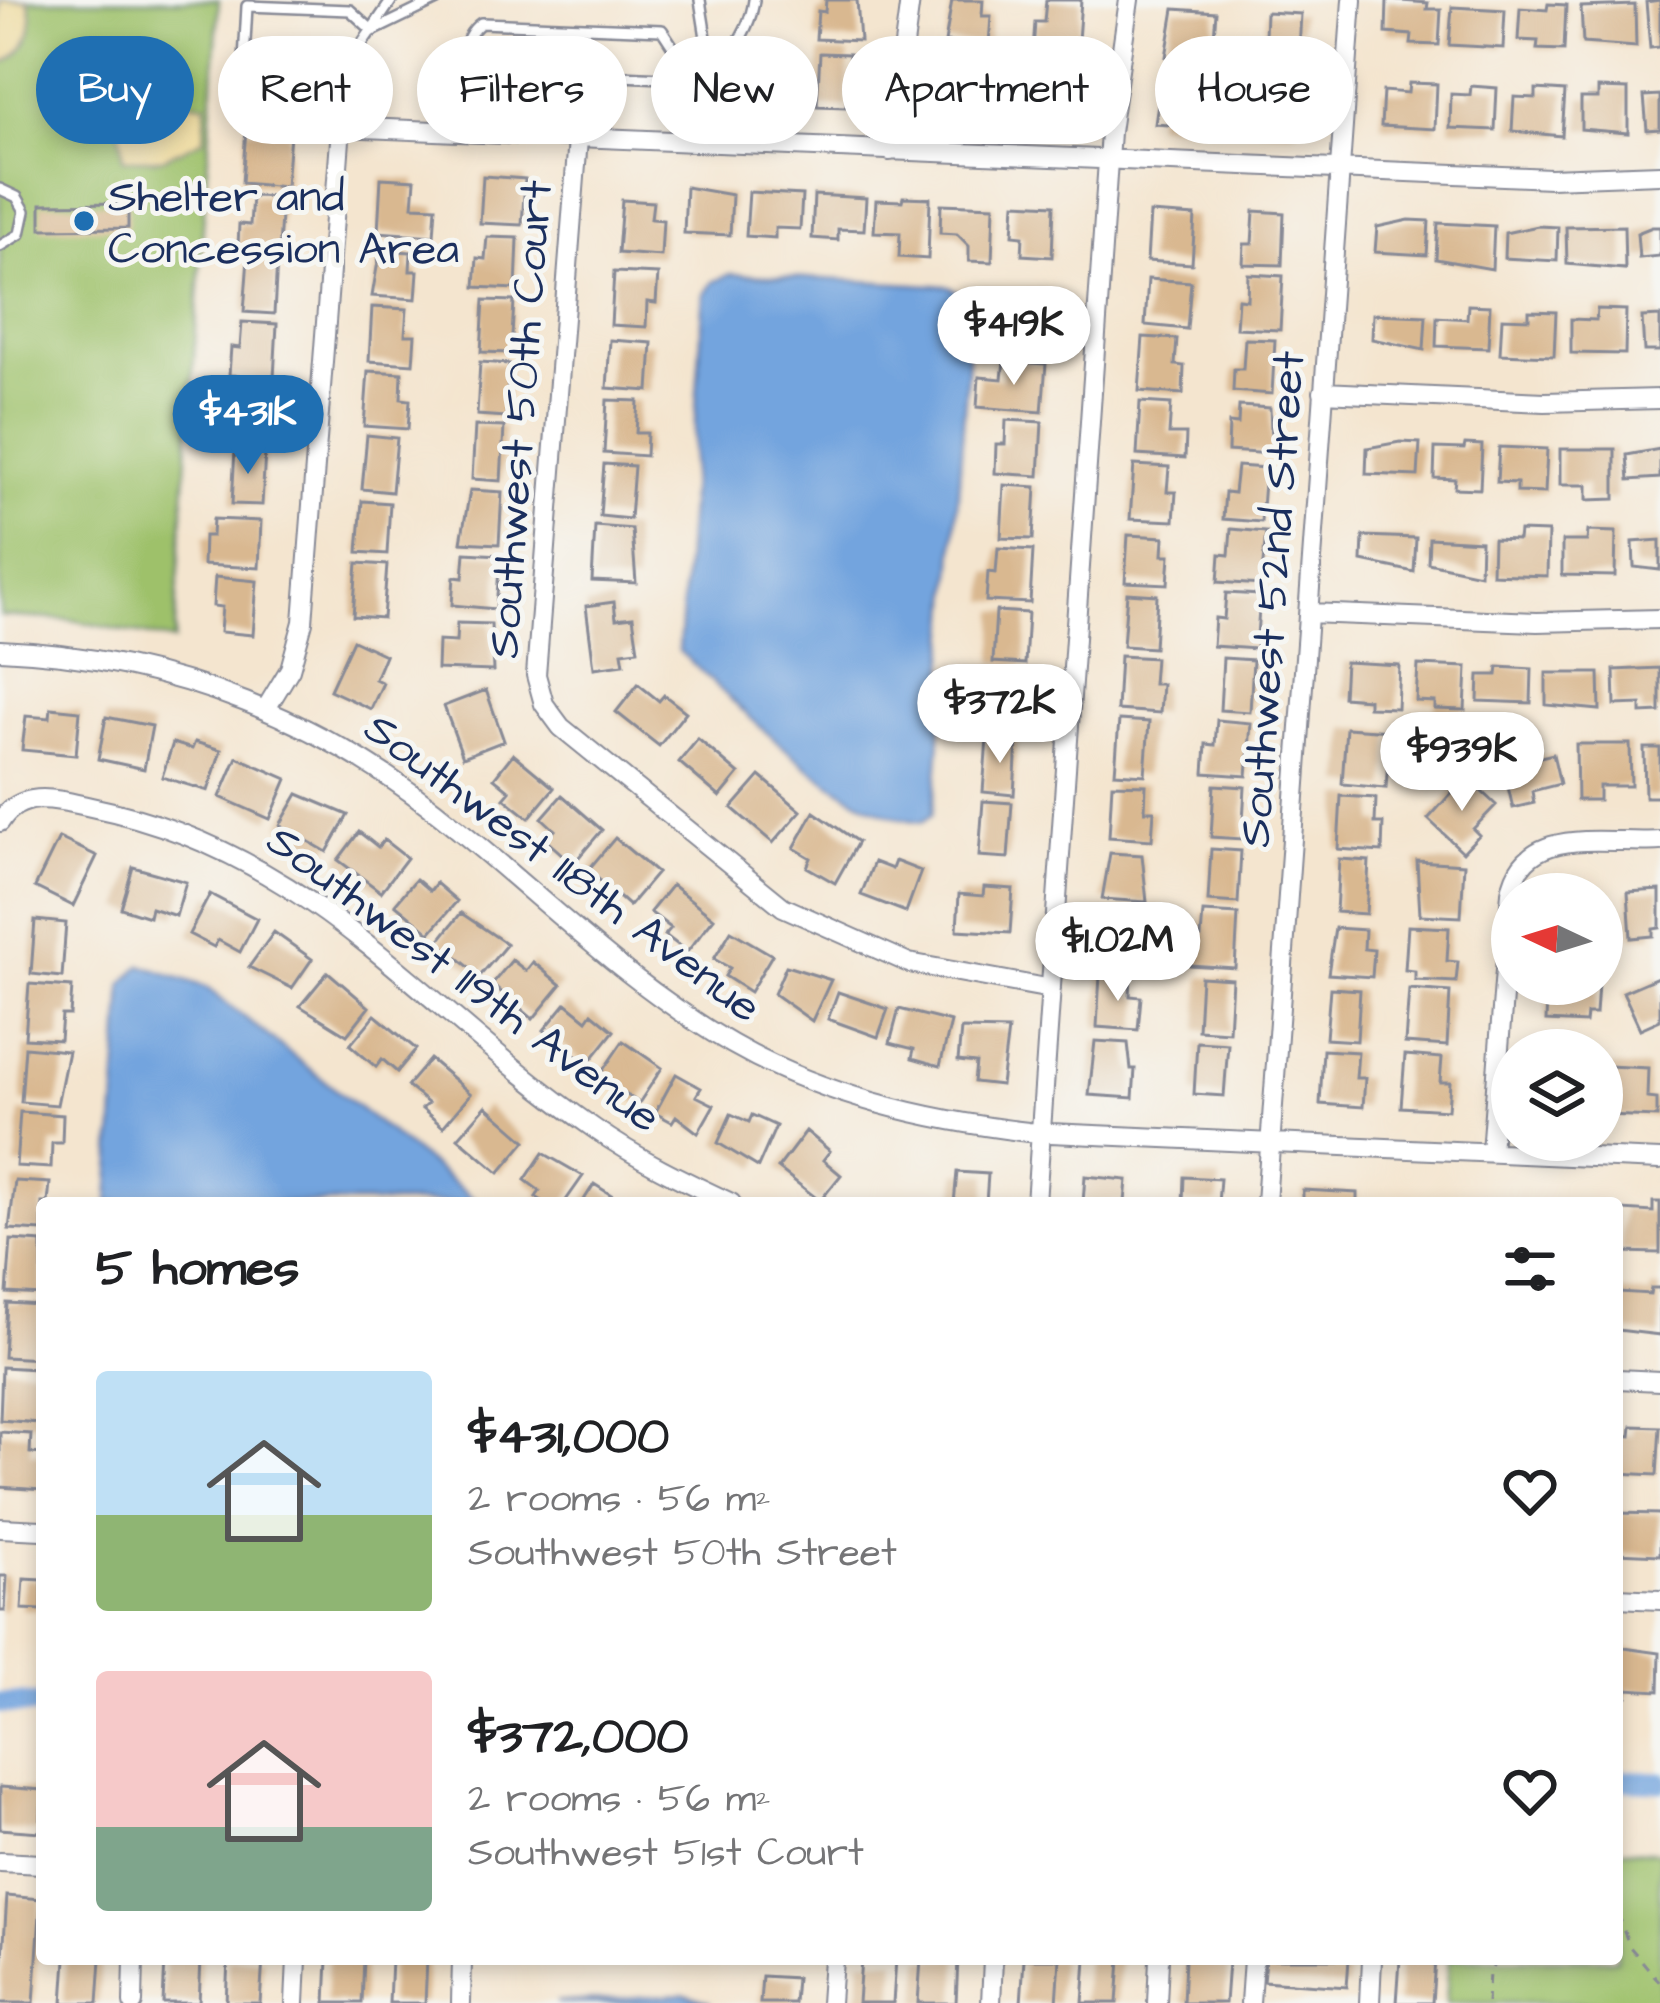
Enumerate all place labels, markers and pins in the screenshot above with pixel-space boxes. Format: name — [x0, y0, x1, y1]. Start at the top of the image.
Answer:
place label: Shelter and Concession Area — [108, 167, 459, 281]
marker: Shelter and Concession Area — [71, 208, 97, 234]
pin: $419K — [930, 286, 1098, 388]
pin: $431K — [164, 375, 332, 477]
pin: $372K — [916, 664, 1084, 766]
pin: $939K — [1378, 712, 1546, 814]
pin: $1.02M — [1020, 902, 1216, 1004]

